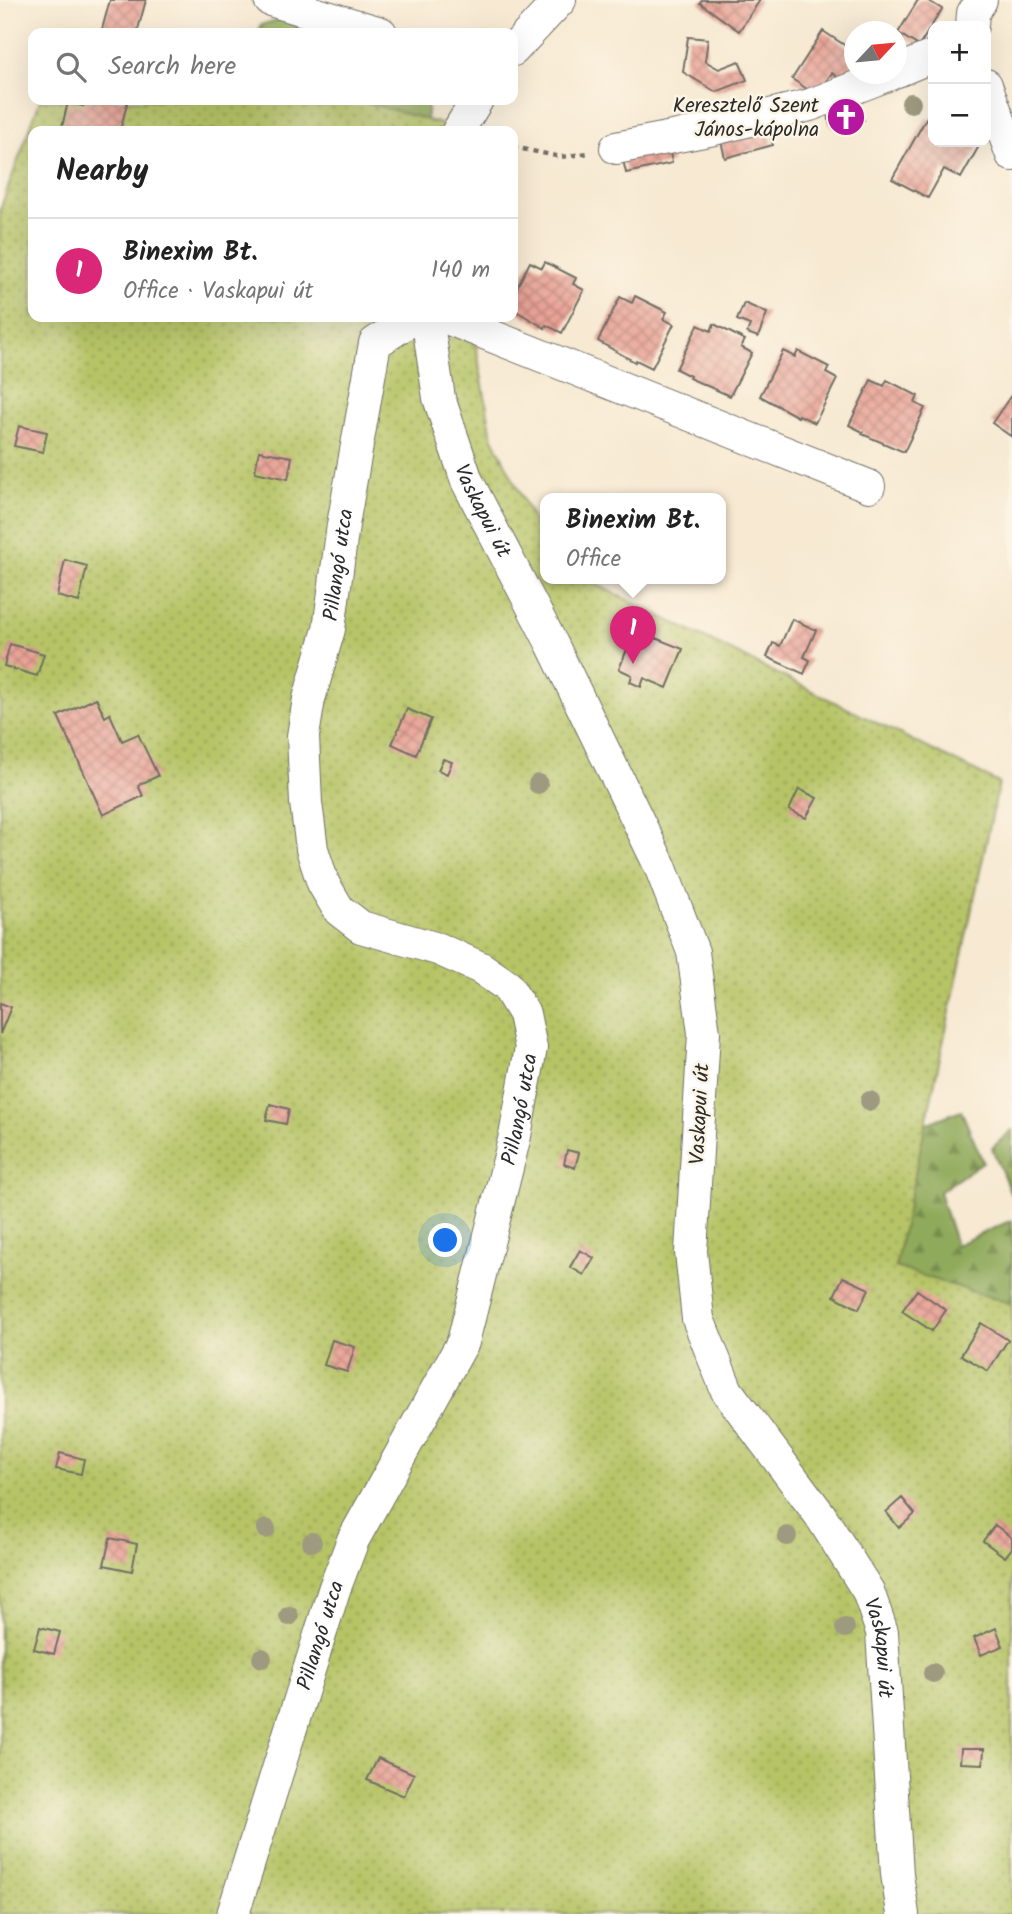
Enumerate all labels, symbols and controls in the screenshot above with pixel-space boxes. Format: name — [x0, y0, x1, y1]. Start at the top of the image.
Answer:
north arrow — [844, 21, 907, 84]
map controls — [928, 21, 991, 147]
button: + — [928, 21, 991, 84]
search box — [28, 28, 518, 105]
text: Search here — [108, 46, 236, 88]
icon: search — [52, 48, 90, 86]
button: − — [928, 84, 991, 147]
place label: Keresztelő Szent János-kápolna — [673, 90, 820, 147]
church icon: Keresztelő Szent János-kápolna — [825, 96, 867, 138]
text: Nearby — [56, 148, 148, 196]
text: Binexim Bt. — [123, 232, 258, 274]
text: 1 — [76, 253, 82, 289]
text: 140 m — [431, 253, 490, 289]
text: Office · Vaskapui út — [123, 274, 313, 310]
street label: Vaskapui út — [444, 460, 520, 565]
popup — [540, 493, 726, 584]
text: Binexim Bt. — [566, 500, 700, 542]
street label: Pillangó utca — [315, 506, 364, 623]
text: Office — [566, 542, 621, 578]
pin: 1 — [610, 606, 656, 664]
street label: Pillangó utca — [493, 1051, 548, 1169]
street label: Vaskapui út — [681, 1062, 720, 1166]
your location — [428, 1223, 462, 1257]
street label: Pillangó utca — [289, 1576, 354, 1695]
street label: Vaskapui út — [854, 1594, 901, 1700]

